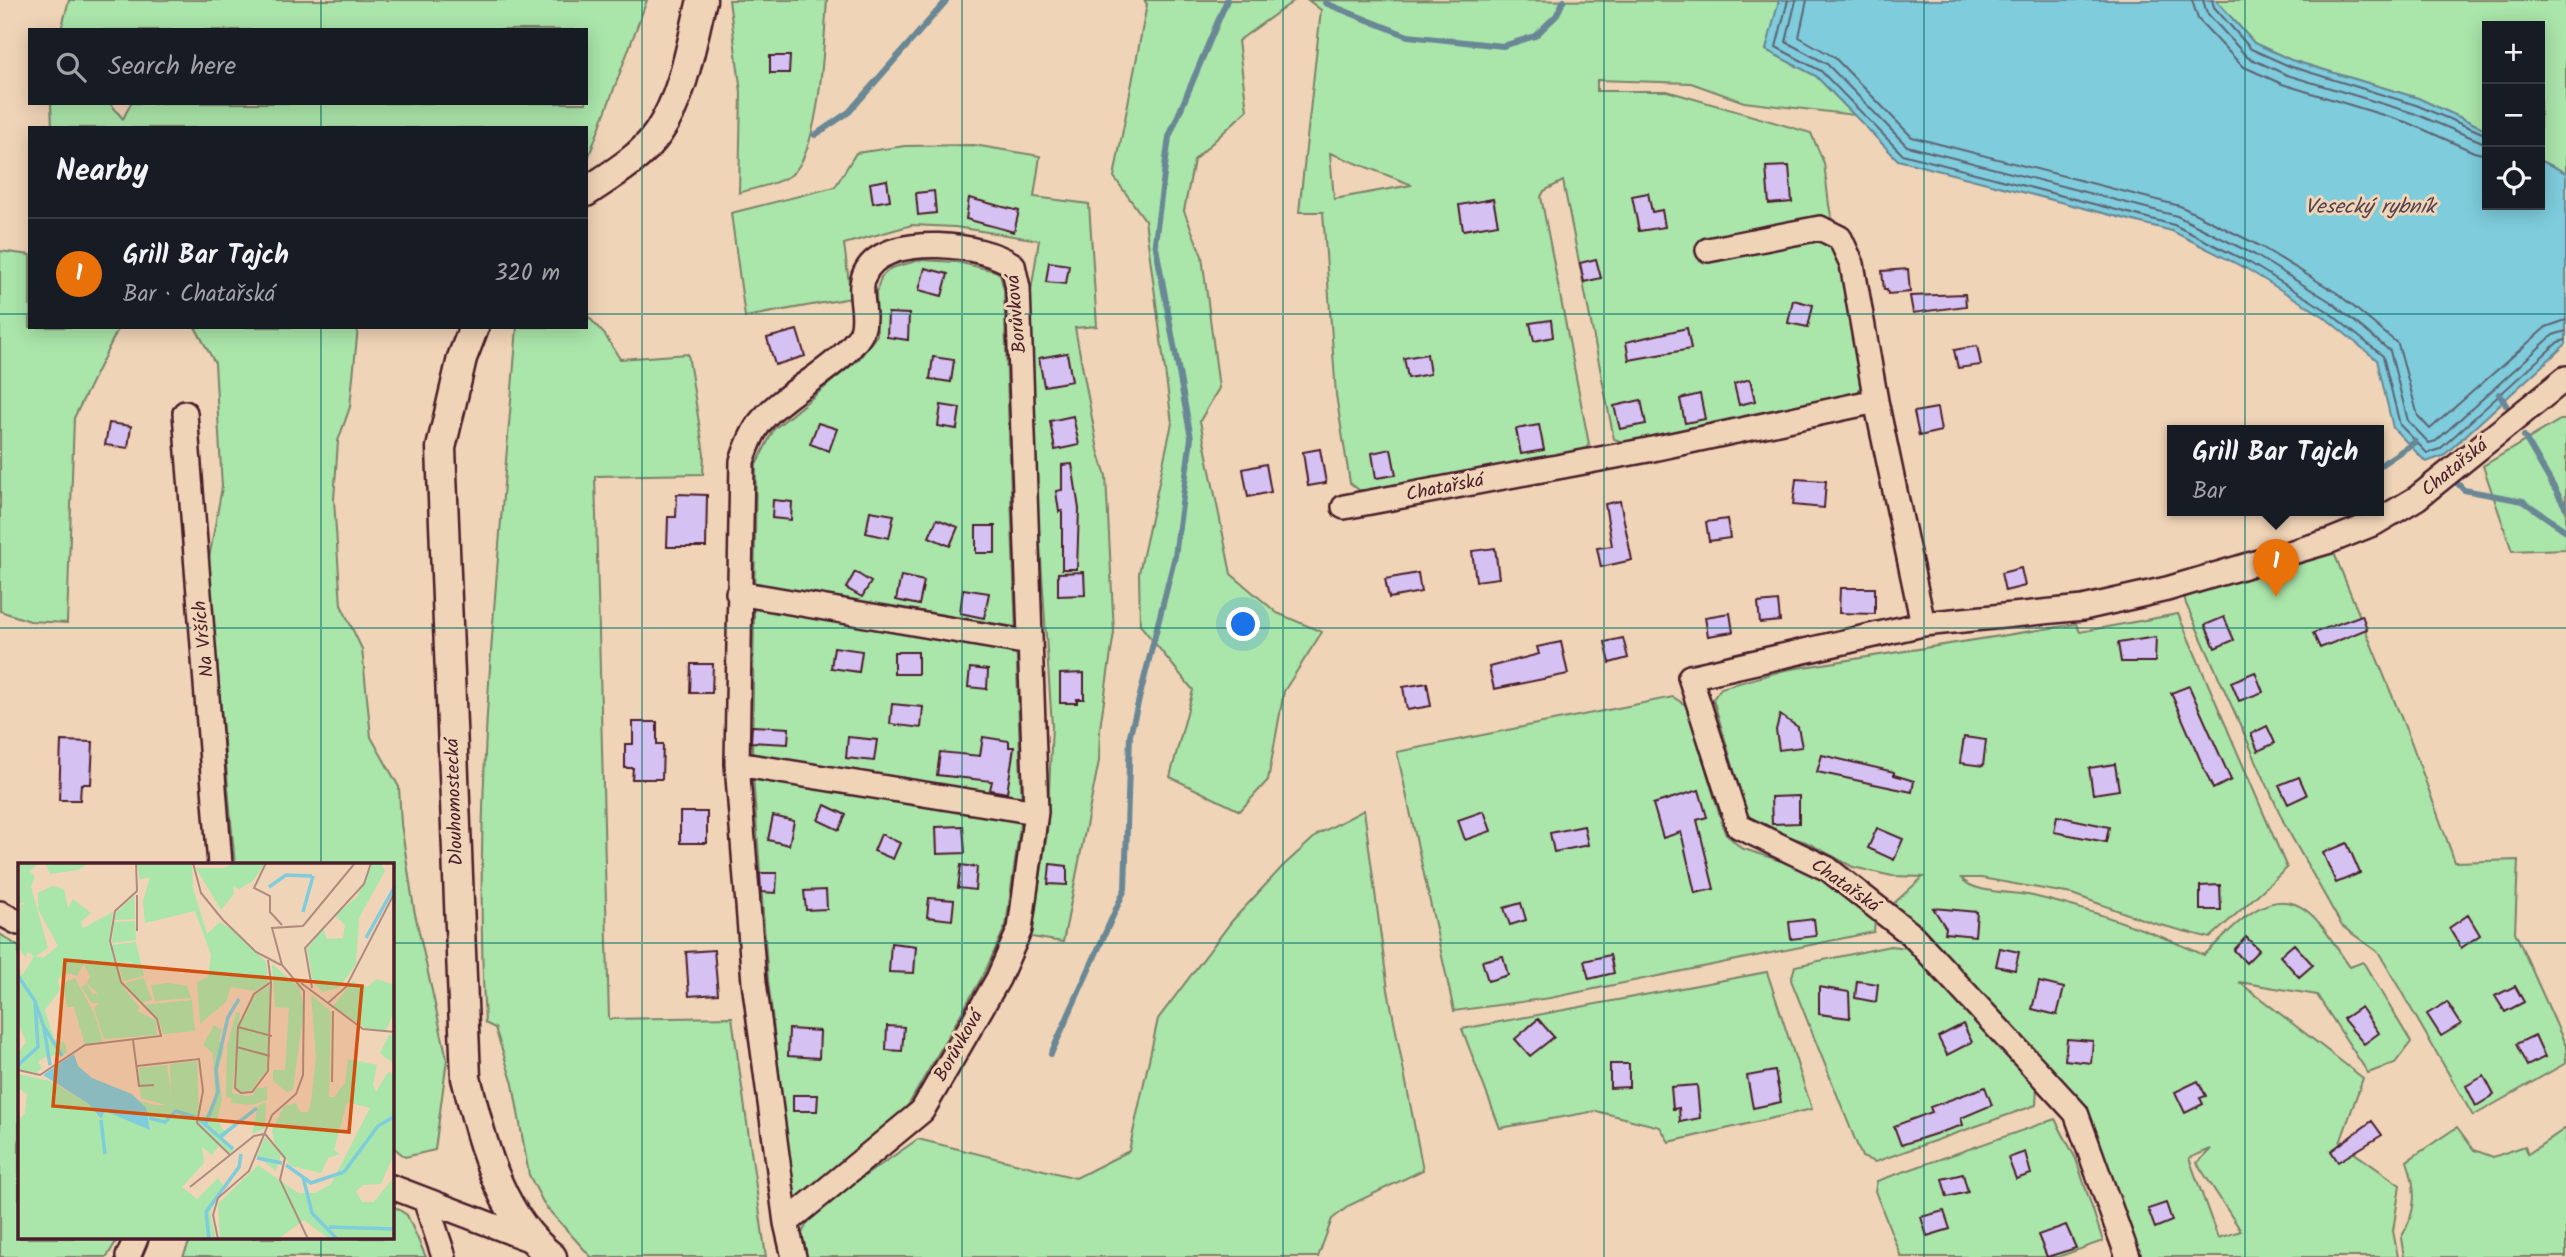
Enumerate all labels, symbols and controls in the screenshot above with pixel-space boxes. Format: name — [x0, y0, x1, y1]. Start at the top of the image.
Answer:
map controls — [2482, 21, 2545, 210]
button: + — [2482, 21, 2545, 84]
search box — [28, 28, 588, 105]
text: Search here — [108, 46, 236, 88]
icon: search — [52, 48, 90, 86]
button: − — [2482, 84, 2545, 147]
button: locate — [2482, 147, 2545, 210]
text: Nearby — [56, 148, 148, 196]
water label: Vesecký rybník — [2305, 191, 2438, 224]
text: Grill Bar Tajch — [123, 235, 289, 277]
text: 1 — [76, 256, 82, 292]
text: 320 m — [494, 256, 560, 292]
street label: Borůvková — [998, 272, 1035, 354]
text: Bar · Chatařská — [123, 277, 275, 313]
popup — [2167, 425, 2384, 516]
street label: Chatařská — [2415, 430, 2497, 504]
text: Grill Bar Tajch — [2193, 432, 2358, 474]
street label: Chatařská — [1403, 465, 1489, 510]
text: Bar — [2193, 474, 2226, 510]
pin: 1 — [2253, 539, 2299, 597]
street label: Na Vrších — [185, 599, 223, 679]
your location — [1226, 607, 1260, 641]
street label: Dlouhomostecká — [438, 736, 472, 866]
street label: Chatařská — [1804, 851, 1888, 922]
inset map — [18, 863, 394, 1240]
street label: Borůvková — [926, 1003, 993, 1088]

